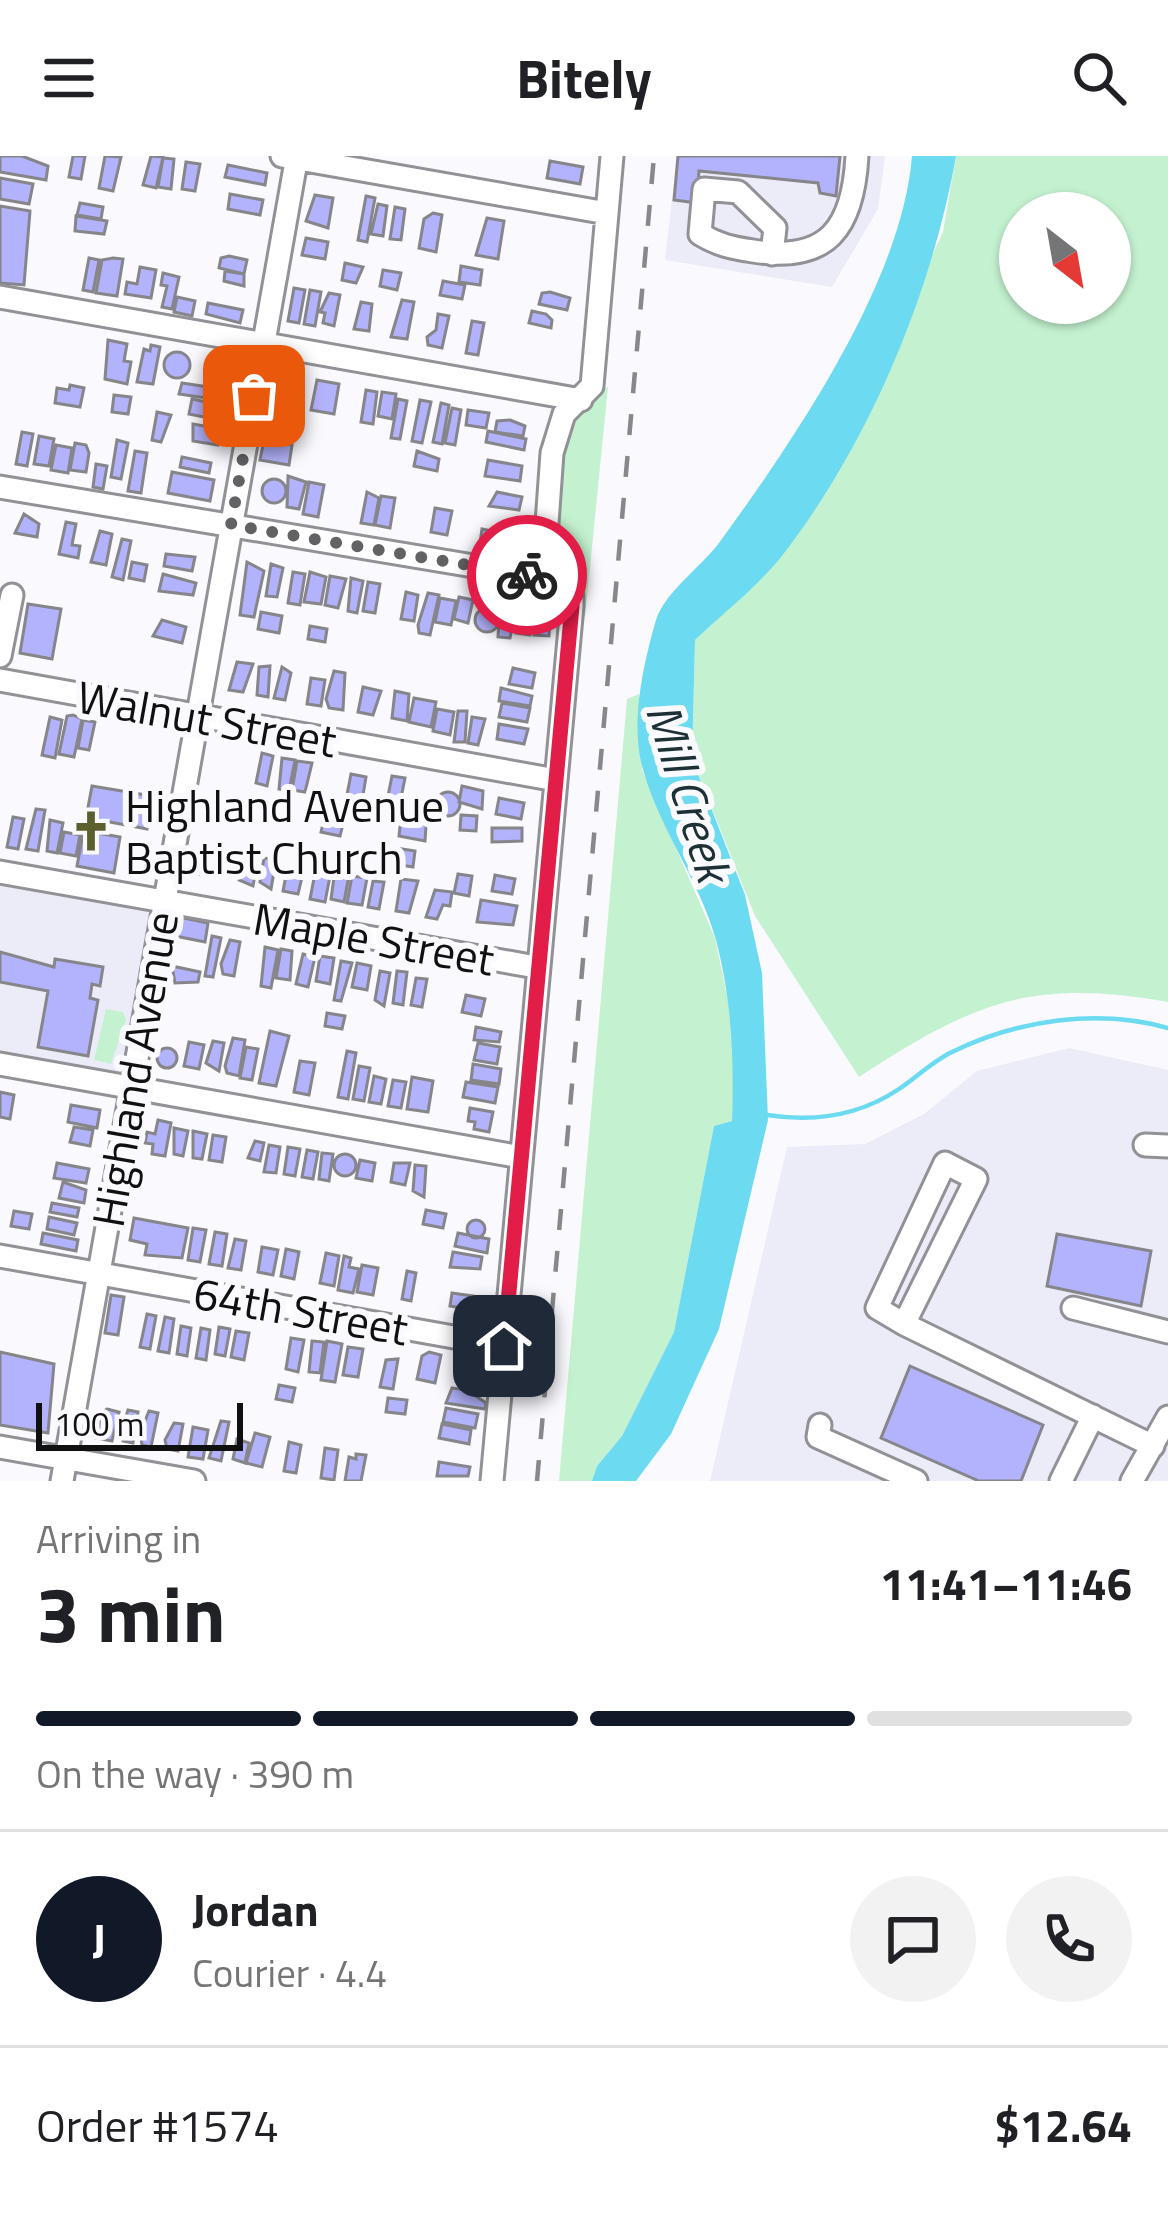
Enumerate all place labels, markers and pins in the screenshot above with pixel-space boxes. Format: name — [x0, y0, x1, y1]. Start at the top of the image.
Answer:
pin — [203, 345, 305, 447]
place label: Highland Avenue Baptist Church — [125, 771, 444, 891]
church icon: Highland Avenue Baptist Church — [68, 808, 114, 854]
pin — [453, 1295, 555, 1397]

